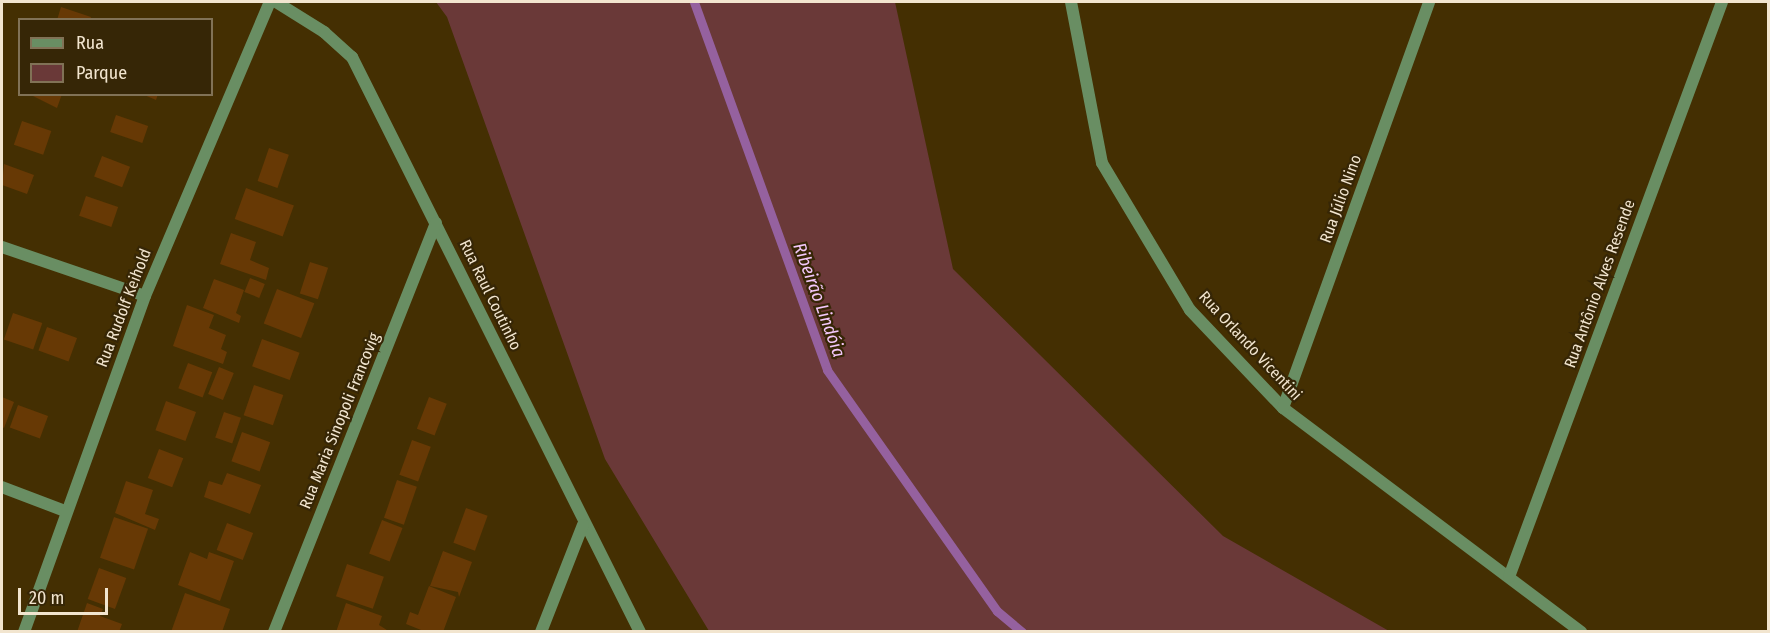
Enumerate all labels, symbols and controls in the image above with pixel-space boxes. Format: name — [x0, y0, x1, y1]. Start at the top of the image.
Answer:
legend — [18, 18, 213, 96]
text: Rua — [76, 32, 104, 54]
text: Parque — [76, 62, 127, 84]
street label: Rua Júlio Nino — [1316, 152, 1366, 246]
street label: Rua Antônio Alves Resende — [1561, 197, 1639, 371]
street label: Rua Raul Coutinho — [455, 237, 525, 353]
water label: Ribeirão Lindóia — [788, 240, 850, 360]
street label: Rua Rudolf Keihold — [93, 246, 155, 370]
street label: Rua Orlando Vicentini — [1194, 287, 1306, 405]
street label: Rua Maria Sinopoli Francovig — [296, 330, 384, 512]
scale bar — [21, 576, 111, 614]
text: 20 m — [29, 587, 64, 609]

